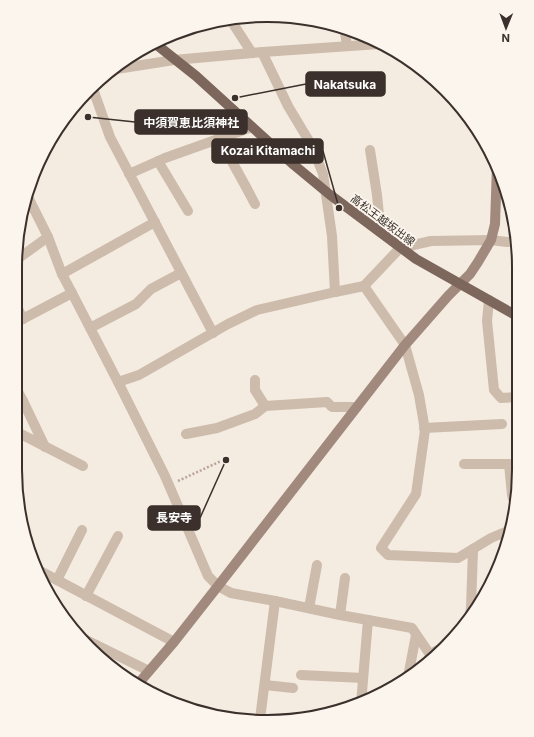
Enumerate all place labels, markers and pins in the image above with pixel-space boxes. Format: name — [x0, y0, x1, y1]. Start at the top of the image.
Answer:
callout: Nakatsuka — [306, 72, 385, 96]
callout: 中須賀恵比須神社 — [135, 110, 247, 134]
callout: Kozai Kitamachi — [212, 139, 323, 163]
callout: 長安寺 — [148, 506, 200, 530]

